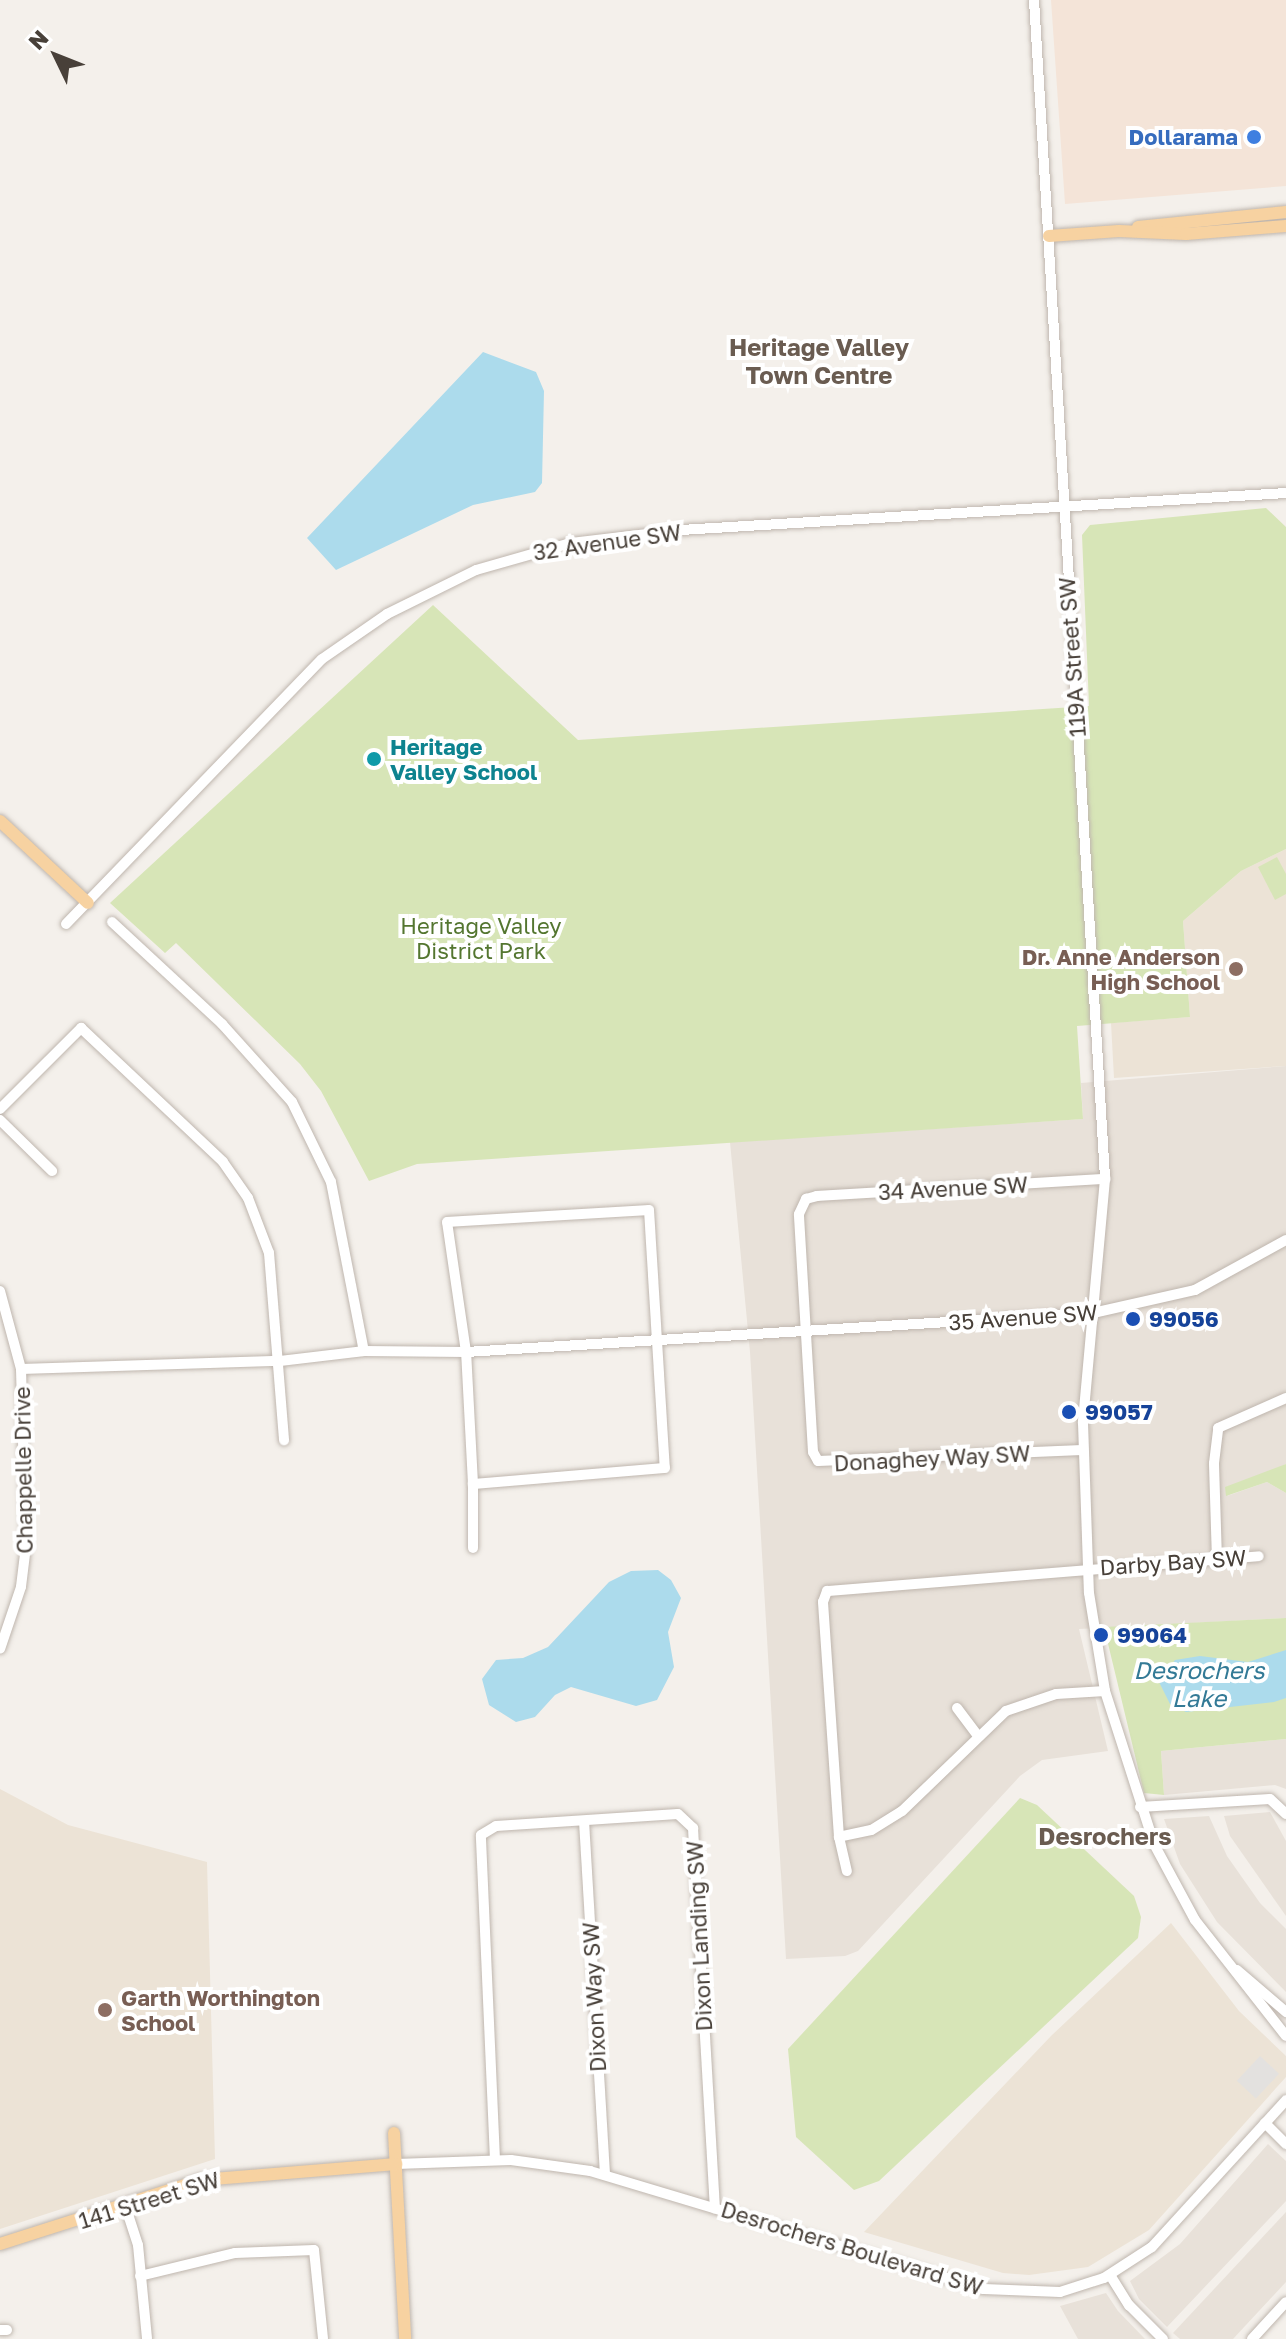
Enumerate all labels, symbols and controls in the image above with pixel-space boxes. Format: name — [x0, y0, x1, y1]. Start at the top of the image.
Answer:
north arrow — [16, 16, 96, 96]
text: N — [22, 24, 54, 55]
place label: Dollarama — [1129, 124, 1238, 150]
marker: Dollarama — [1245, 128, 1263, 146]
district label: Heritage Valley Town Centre — [729, 333, 909, 389]
street label: 32 Avenue SW — [531, 519, 683, 565]
street label: 119A Street SW — [1053, 576, 1091, 738]
place label: Heritage Valley School — [390, 733, 537, 784]
marker: Heritage Valley School — [365, 750, 383, 768]
park label: Heritage Valley District Park — [400, 912, 562, 964]
place label: Dr. Anne Anderson High School — [1022, 943, 1220, 994]
marker: Dr. Anne Anderson High School — [1227, 960, 1245, 978]
street label: 34 Avenue SW — [877, 1171, 1029, 1205]
street label: 35 Avenue SW — [948, 1299, 1098, 1335]
place label: 99056 — [1149, 1306, 1219, 1332]
marker: 99056 — [1124, 1310, 1142, 1328]
street label: Chappelle Drive — [8, 1386, 38, 1554]
place label: 99057 — [1085, 1399, 1153, 1425]
marker: 99057 — [1060, 1403, 1078, 1421]
street label: Donaghey Way SW — [833, 1440, 1031, 1476]
street label: Darby Bay SW — [1099, 1544, 1247, 1580]
place label: 99064 — [1117, 1622, 1187, 1648]
marker: 99064 — [1092, 1626, 1110, 1644]
water label: Desrochers Lake — [1134, 1656, 1264, 1712]
district label: Desrochers — [1038, 1822, 1172, 1850]
street label: Dixon Landing SW — [681, 1840, 717, 2032]
street label: Dixon Way SW — [577, 1921, 611, 2073]
place label: Garth Worthington School — [121, 1984, 320, 2036]
marker: Garth Worthington School — [96, 2001, 114, 2019]
street label: 141 Street SW — [75, 2166, 223, 2234]
street label: Desrochers Boulevard SW — [718, 2196, 986, 2300]

